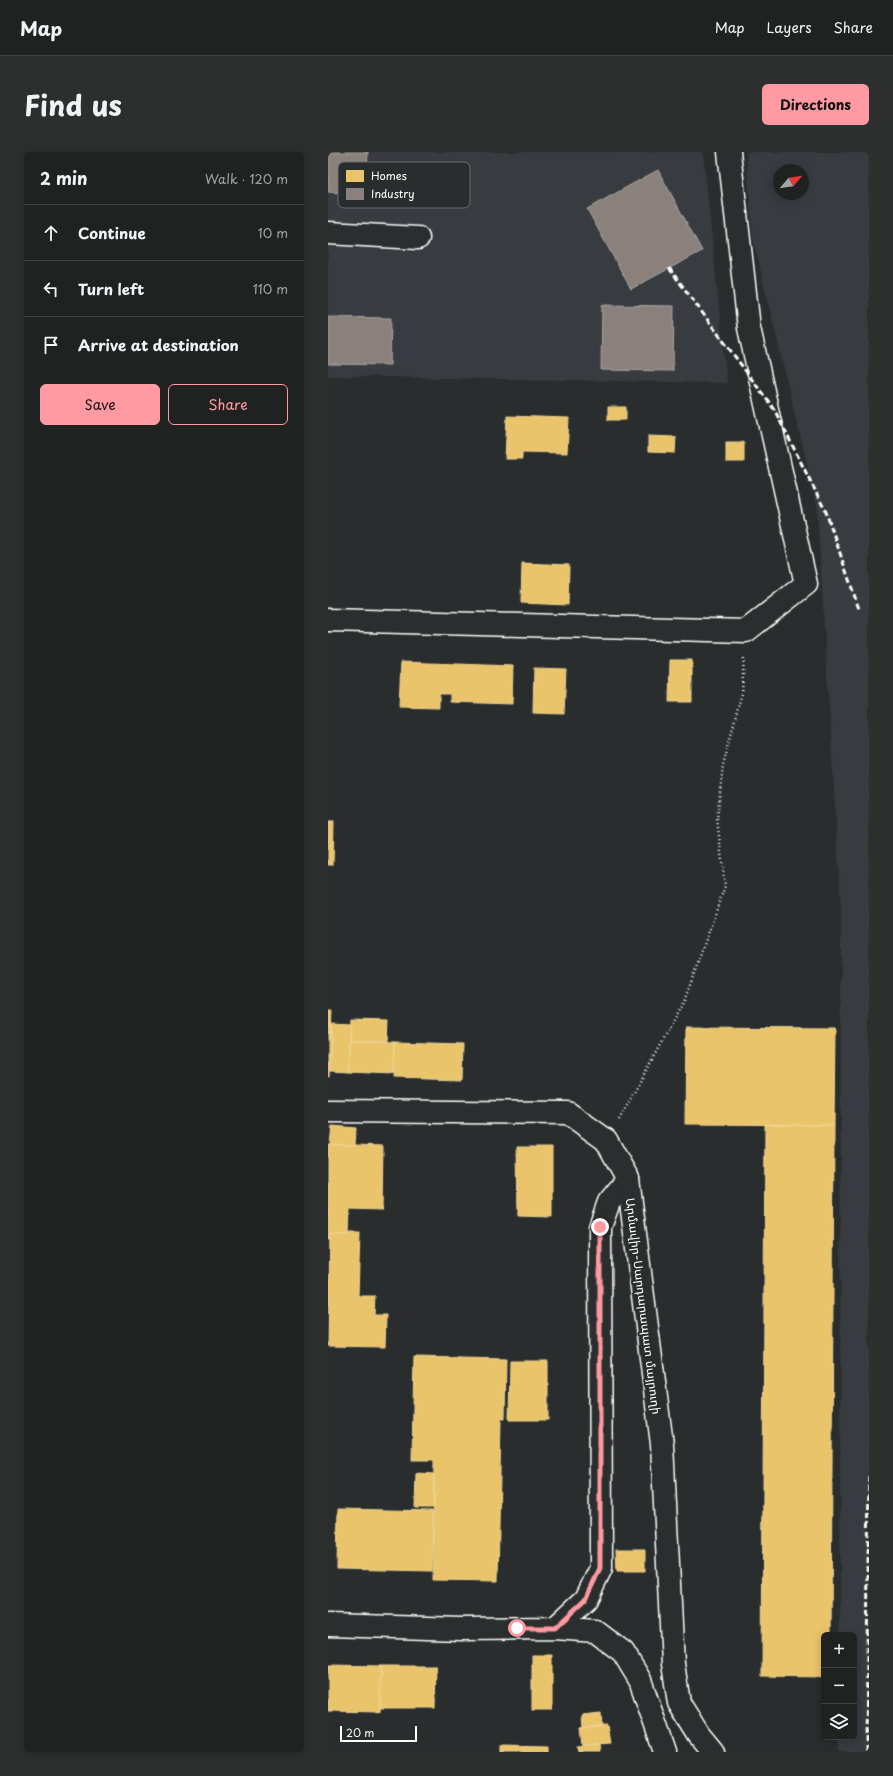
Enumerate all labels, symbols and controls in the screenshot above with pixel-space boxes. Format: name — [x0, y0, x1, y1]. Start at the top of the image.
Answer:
text: Map — [20, 14, 62, 42]
text: Map — [715, 17, 745, 38]
text: Layers — [767, 17, 812, 38]
text: Share — [834, 17, 873, 38]
text: Find us — [24, 83, 122, 126]
button: Directions — [762, 84, 869, 125]
legend — [338, 162, 470, 208]
north arrow — [773, 164, 809, 200]
text: 2 min — [40, 165, 87, 191]
text: Homes — [371, 167, 407, 184]
text: Walk · 120 m — [205, 169, 288, 188]
text: Industry — [371, 185, 415, 202]
text: Continue — [78, 221, 146, 244]
icon: ahead — [40, 222, 62, 244]
text: 10 m — [258, 223, 288, 242]
text: Turn left — [78, 277, 144, 300]
icon: left — [40, 278, 62, 300]
text: 110 m — [253, 279, 288, 298]
text: Arrive at destination — [78, 333, 239, 356]
icon: arrive — [40, 334, 62, 356]
button: Save — [40, 384, 160, 425]
button: Share — [168, 384, 288, 425]
street label: Արմավիր-Սարդարապատ մայրուղի — [622, 1197, 666, 1415]
route end — [591, 1218, 609, 1236]
route start — [508, 1619, 526, 1637]
map controls — [821, 1632, 857, 1740]
button: + — [821, 1632, 857, 1668]
button: − — [821, 1668, 857, 1704]
button: layers — [821, 1704, 857, 1740]
scale bar — [340, 1724, 417, 1743]
text: 20 m — [346, 1724, 374, 1741]

